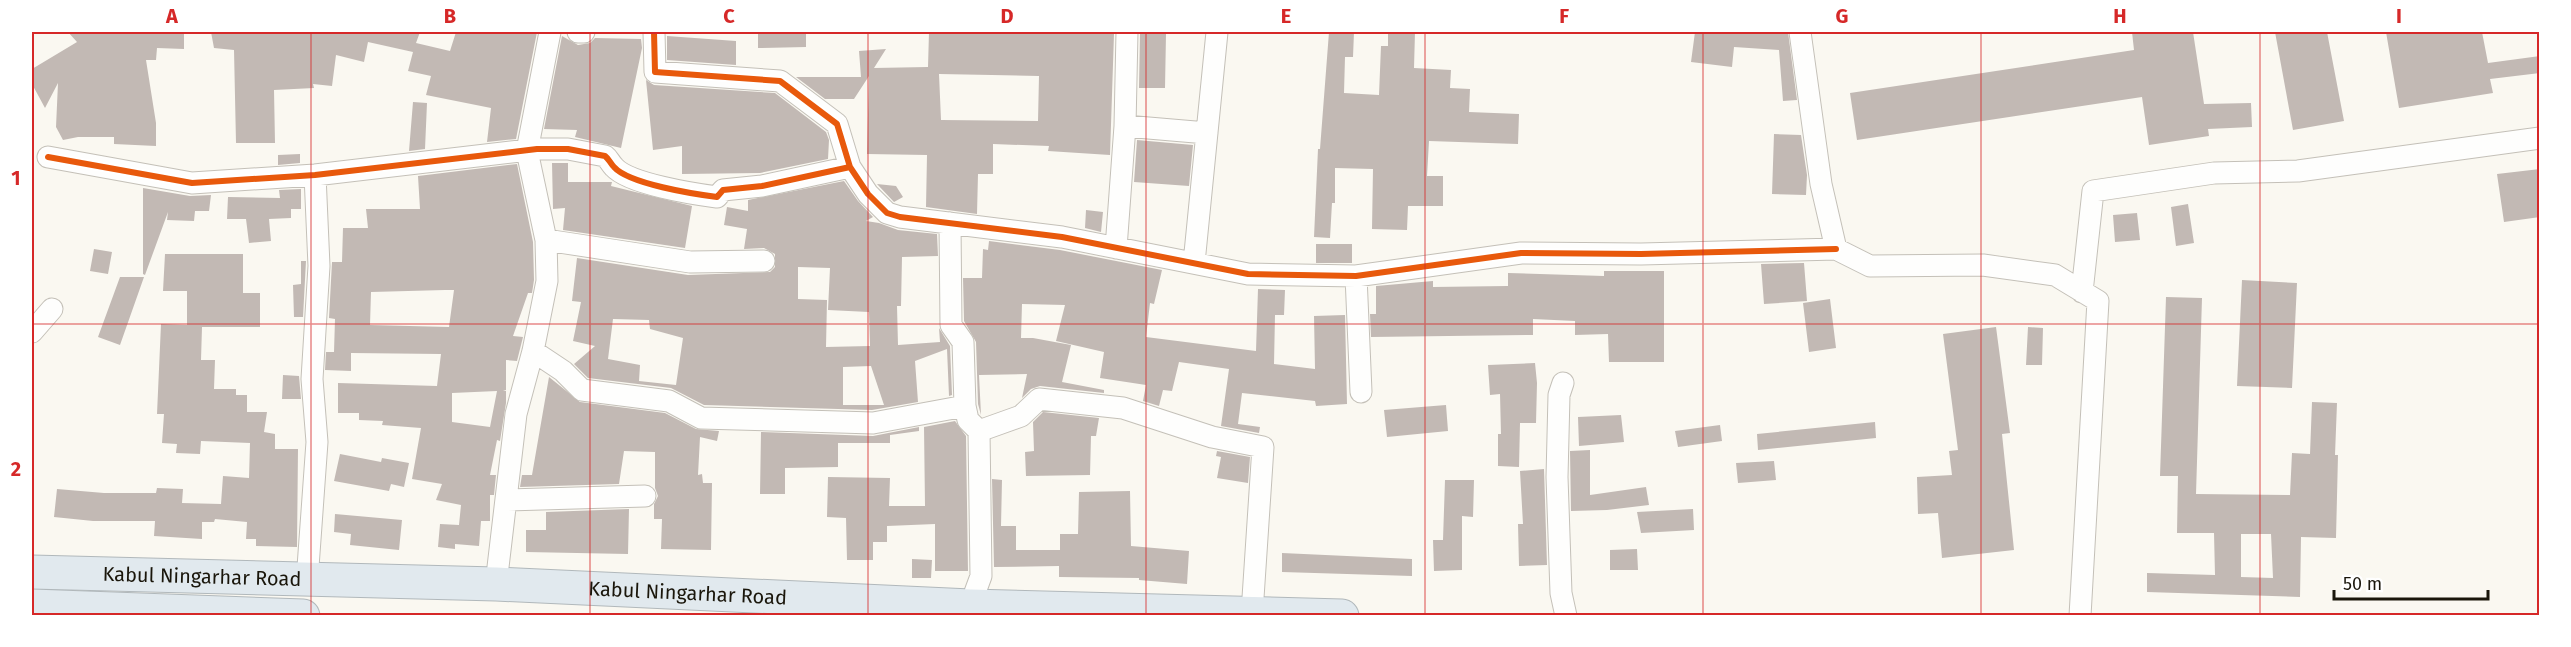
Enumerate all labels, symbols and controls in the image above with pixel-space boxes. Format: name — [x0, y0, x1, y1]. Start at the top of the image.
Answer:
text: A — [165, 4, 179, 28]
text: B — [444, 4, 456, 28]
text: C — [723, 4, 735, 28]
text: D — [1000, 4, 1014, 28]
text: E — [1281, 4, 1291, 28]
text: F — [1559, 4, 1569, 28]
text: G — [1836, 4, 1848, 28]
text: H — [2113, 4, 2127, 28]
text: I — [2396, 4, 2402, 28]
text: 1 — [11, 166, 21, 190]
text: 2 — [11, 457, 21, 481]
street label: Kabul Ningarhar Road — [102, 562, 302, 591]
scale bar — [2334, 563, 2488, 601]
text: 50 m — [2343, 573, 2382, 595]
street label: Kabul Ningarhar Road — [588, 576, 787, 609]

